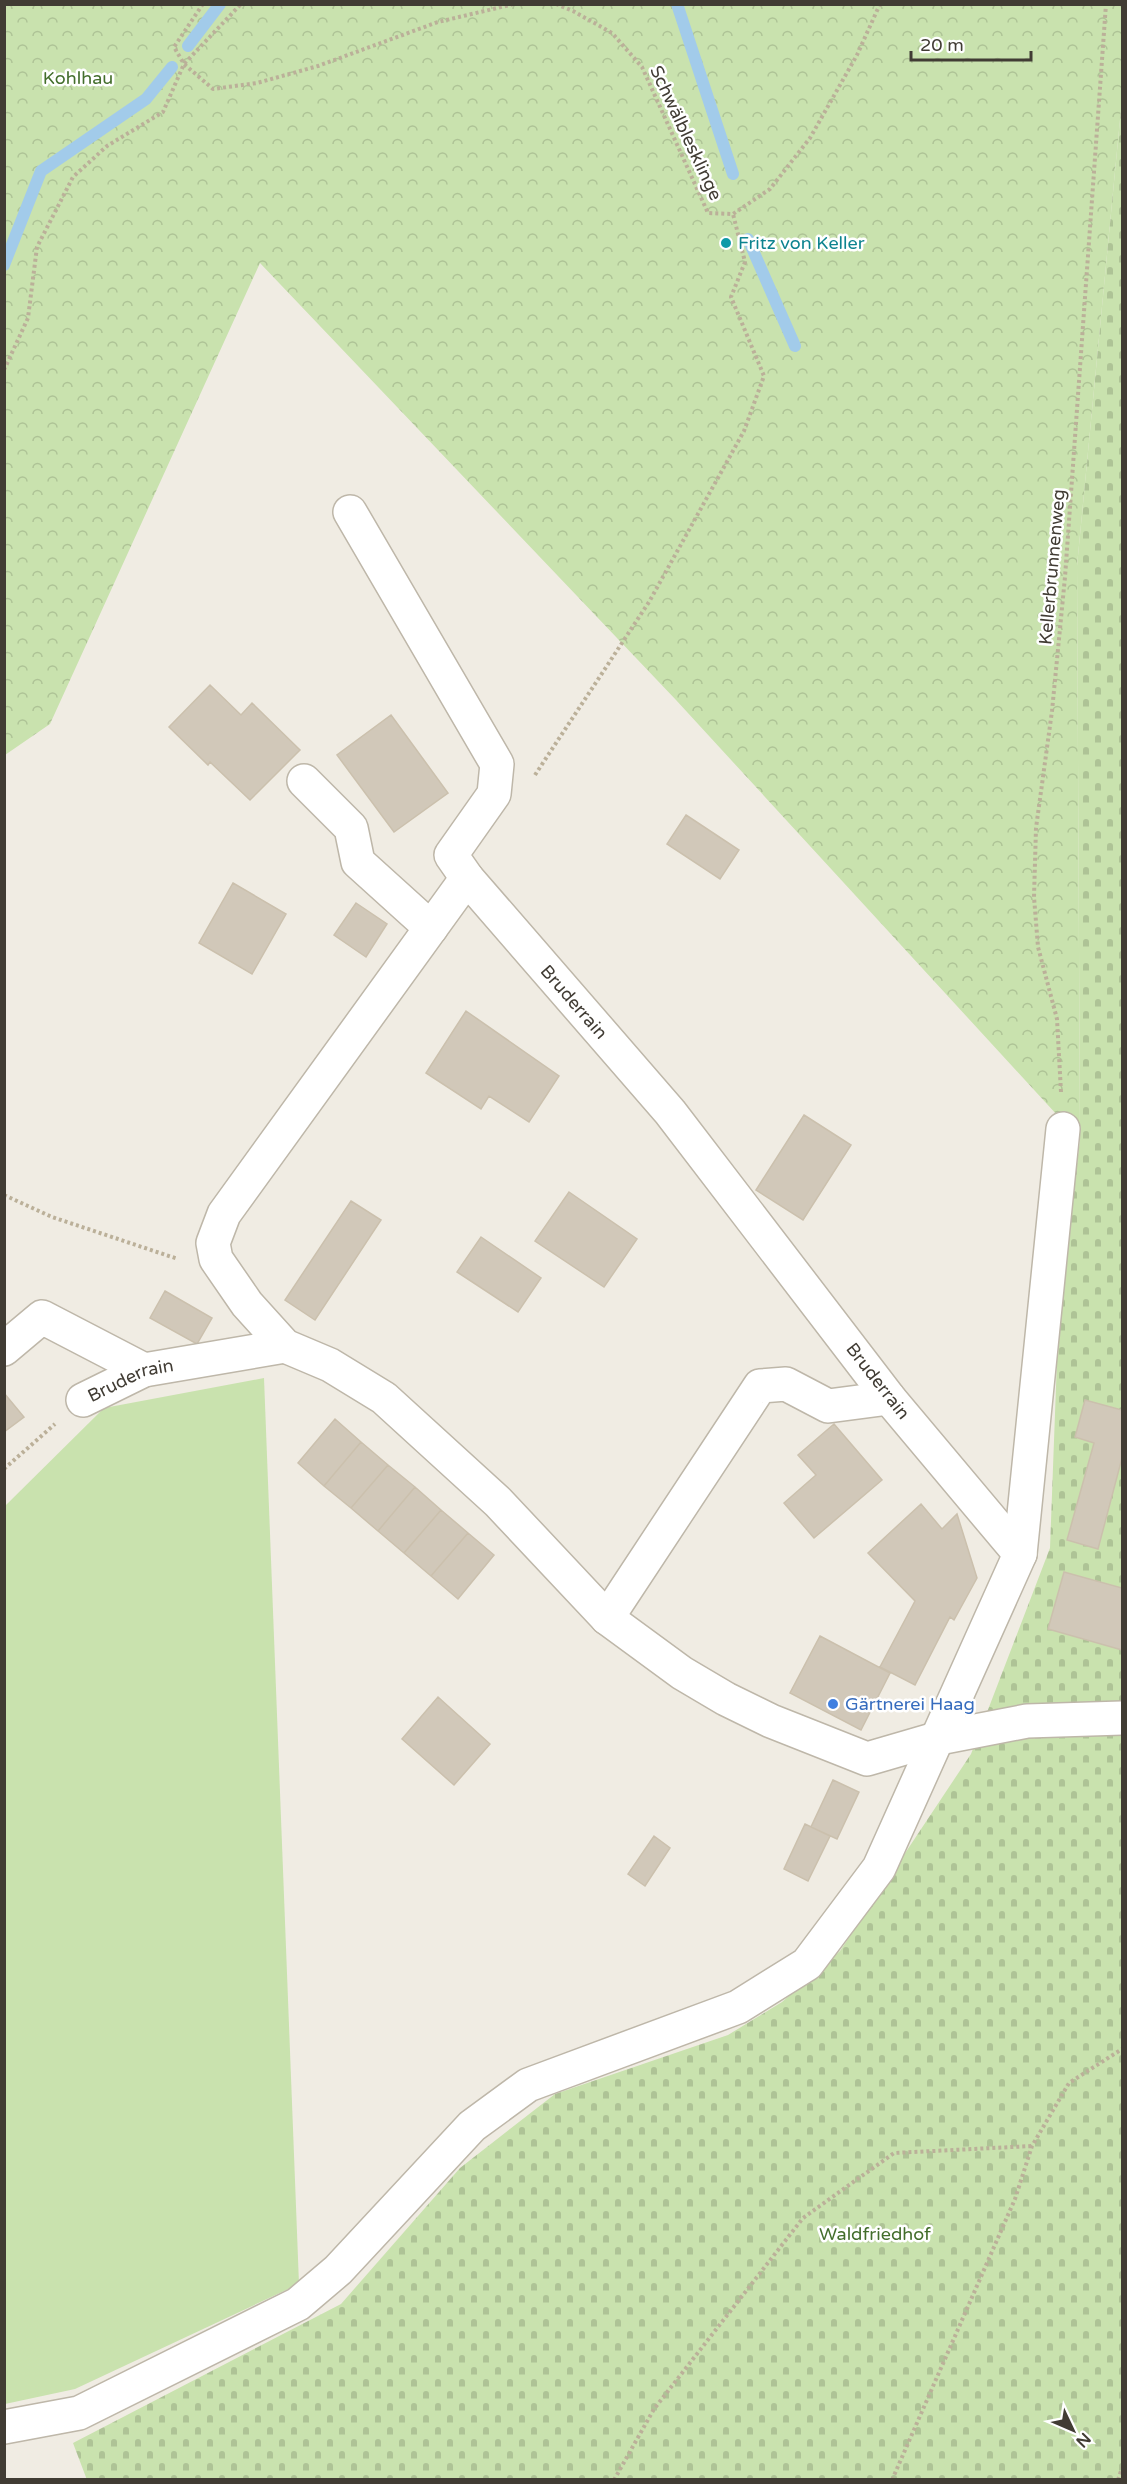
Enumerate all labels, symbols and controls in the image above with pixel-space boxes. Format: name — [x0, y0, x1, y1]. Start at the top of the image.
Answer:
scale bar — [911, 24, 1031, 62]
text: 20 m — [920, 34, 964, 56]
street label: Schwälblesklinge — [645, 62, 727, 204]
park label: Kohlhau — [43, 67, 113, 89]
place label: Fritz von Keller — [738, 232, 865, 254]
marker: Fritz von Keller — [719, 236, 733, 250]
street label: Kellerbrunnenweg — [1034, 488, 1070, 646]
street label: Bruderrain — [536, 960, 612, 1044]
street label: Bruderrain — [841, 1338, 915, 1424]
street label: Bruderrain — [84, 1354, 175, 1407]
place label: Gärtnerei Haag — [845, 1693, 975, 1715]
marker: Gärtnerei Haag — [826, 1697, 840, 1711]
park label: Waldfriedhof — [819, 2223, 931, 2245]
north arrow — [1043, 2400, 1103, 2460]
text: N — [1071, 2428, 1095, 2451]

